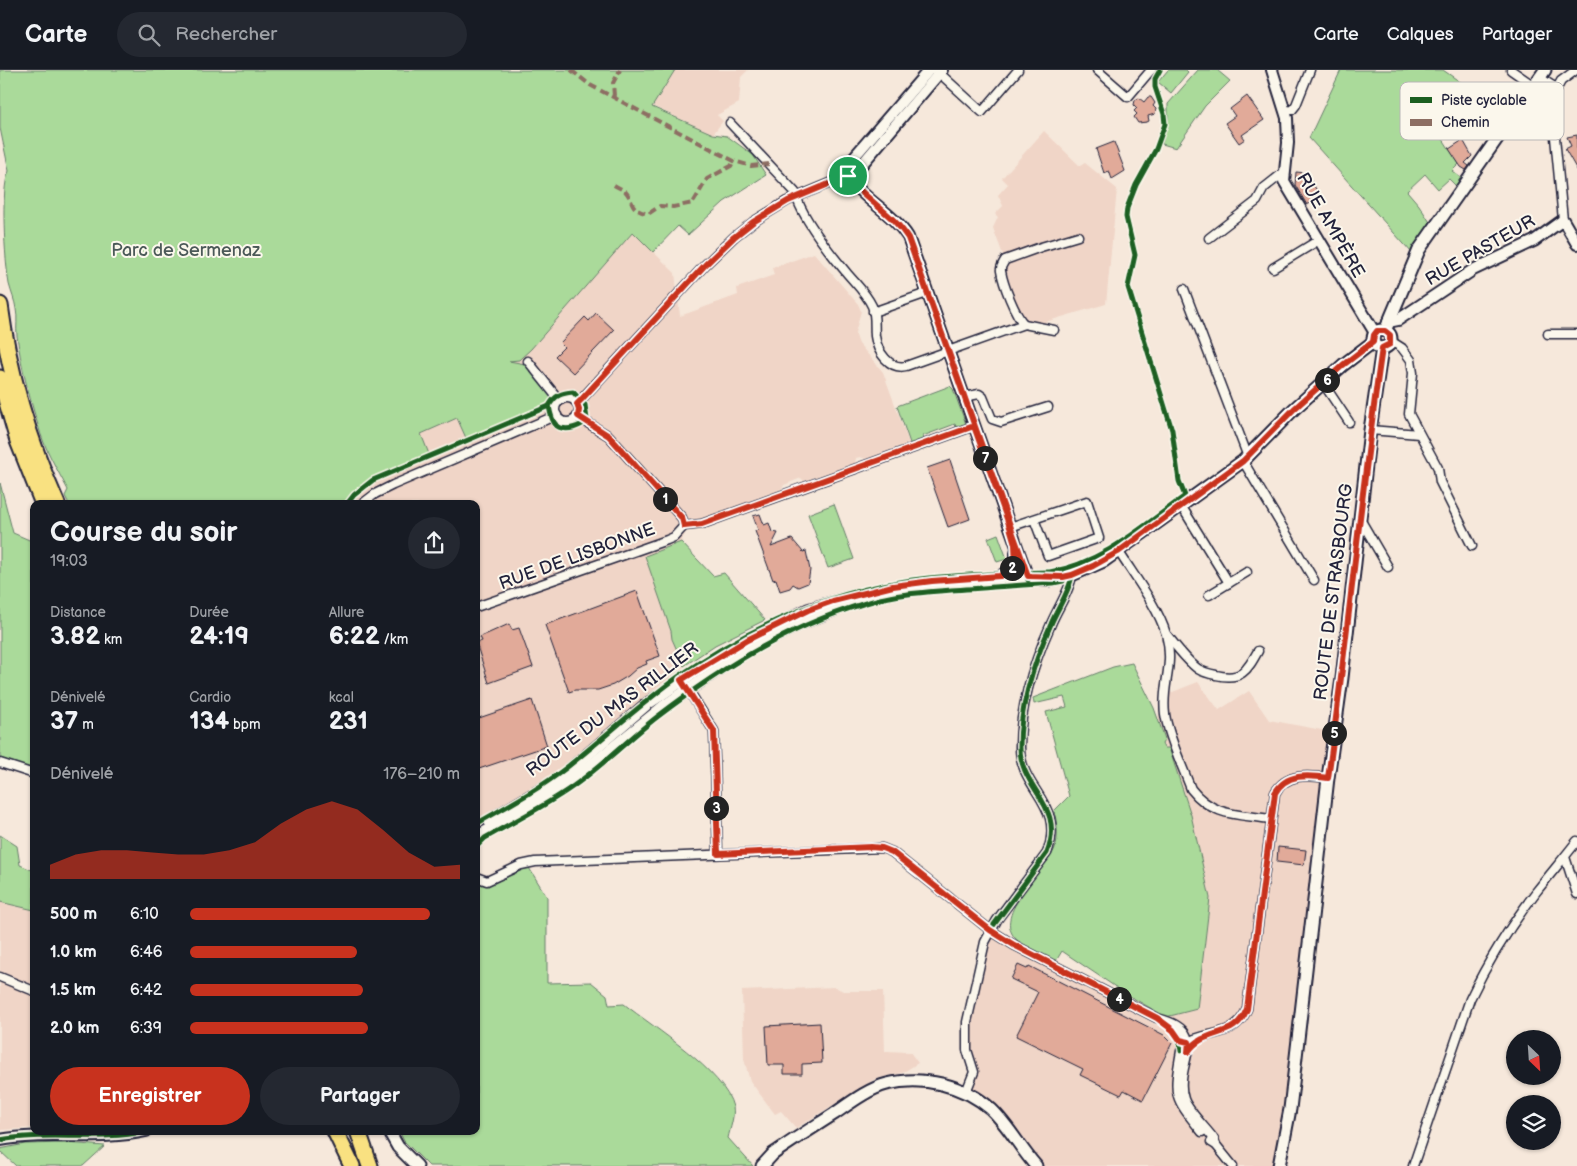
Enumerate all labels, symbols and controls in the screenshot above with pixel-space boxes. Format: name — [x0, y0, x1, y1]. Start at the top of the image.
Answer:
search box — [117, 12, 467, 57]
text: Carte — [25, 20, 87, 49]
icon: search — [135, 21, 163, 49]
text: Rechercher — [175, 23, 277, 46]
text: Carte — [1313, 24, 1359, 45]
text: Calques — [1387, 24, 1454, 45]
text: Partager — [1482, 24, 1552, 45]
legend — [1400, 82, 1564, 140]
text: Piste cyclable — [1441, 92, 1527, 109]
text: Chemin — [1441, 114, 1490, 131]
pin — [827, 155, 869, 197]
icon: arrive — [834, 162, 862, 190]
street label: RUE AMPÈRE — [1292, 168, 1371, 282]
street label: RUE PASTEUR — [1422, 210, 1539, 290]
park label: Parc de Sermenaz — [111, 240, 261, 261]
pin: 6 — [1314, 368, 1340, 392]
text: 6 — [1323, 372, 1332, 389]
pin: 7 — [972, 446, 998, 470]
text: 7 — [982, 450, 989, 467]
street label: ROUTE DE STRASBOURG — [1310, 482, 1357, 702]
pin: 1 — [652, 486, 678, 512]
text: 1 — [663, 491, 668, 508]
text: Course du soir — [50, 516, 238, 549]
button: share — [408, 517, 460, 569]
street label: RUE DE LISBONNE — [496, 518, 658, 594]
text: 19:03 — [50, 552, 88, 571]
pin: 2 — [1000, 556, 1024, 580]
text: 2 — [1008, 560, 1017, 577]
text: Distance — [50, 604, 106, 621]
text: Durée — [189, 604, 229, 621]
text: Allure — [329, 604, 364, 621]
text: 3.82 — [50, 621, 100, 652]
text: 24:19 — [189, 621, 249, 652]
text: 6:22 — [329, 621, 380, 652]
text: km — [100, 631, 122, 648]
text: /km — [380, 631, 408, 648]
street label: ROUTE DU MAS RILLIER — [522, 638, 703, 781]
text: Dénivelé — [50, 689, 105, 706]
text: Cardio — [189, 689, 231, 706]
text: kcal — [329, 689, 354, 706]
text: 37 — [50, 706, 78, 737]
text: 134 — [189, 706, 229, 737]
text: 231 — [329, 706, 368, 737]
text: m — [78, 716, 94, 733]
text: bpm — [229, 716, 261, 733]
pin: 5 — [1322, 720, 1346, 746]
text: 5 — [1330, 725, 1339, 742]
text: Dénivelé — [50, 765, 113, 784]
text: 176–210 m — [383, 765, 460, 784]
pin: 3 — [704, 796, 728, 820]
text: 3 — [712, 800, 721, 817]
text: 500 m — [50, 905, 97, 924]
text: 6:10 — [130, 905, 159, 924]
text: 1.0 km — [50, 943, 97, 962]
text: 6:46 — [130, 943, 163, 962]
text: 1.5 km — [50, 981, 96, 1000]
text: 6:42 — [130, 981, 162, 1000]
pin: 4 — [1106, 986, 1132, 1012]
text: 4 — [1115, 991, 1124, 1008]
text: 2.0 km — [50, 1019, 99, 1038]
text: 6:39 — [130, 1019, 162, 1038]
north arrow — [1506, 1030, 1561, 1085]
map controls — [1506, 1030, 1561, 1150]
button: Enregistrer — [50, 1067, 250, 1125]
button: Partager — [260, 1067, 460, 1125]
button: layers — [1506, 1095, 1561, 1150]

